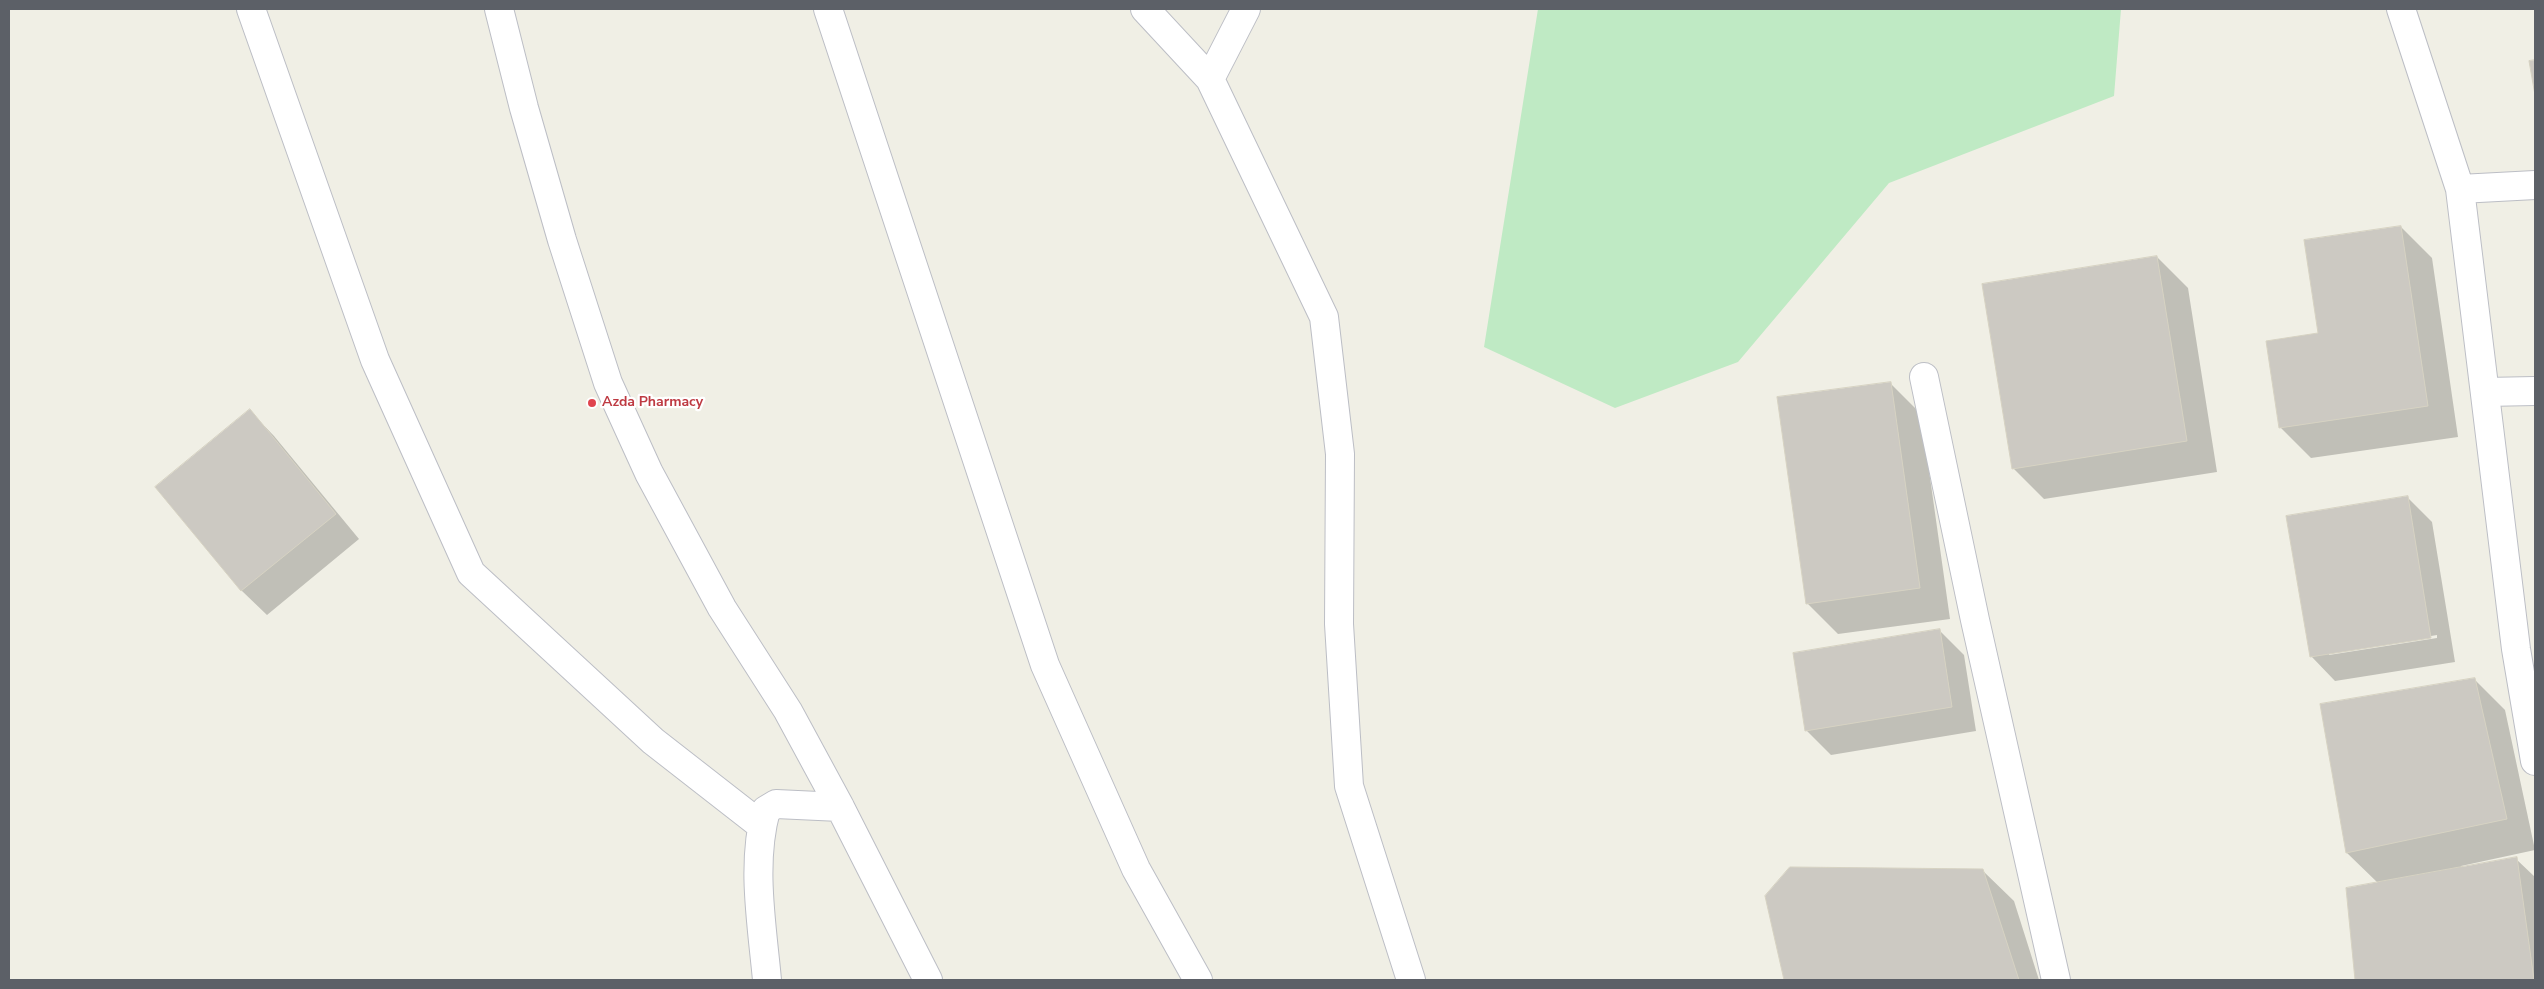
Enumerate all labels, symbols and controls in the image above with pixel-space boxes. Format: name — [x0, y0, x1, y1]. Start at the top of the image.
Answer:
place label: Azda Pharmacy — [602, 395, 703, 411]
marker: Azda Pharmacy — [586, 397, 598, 409]

